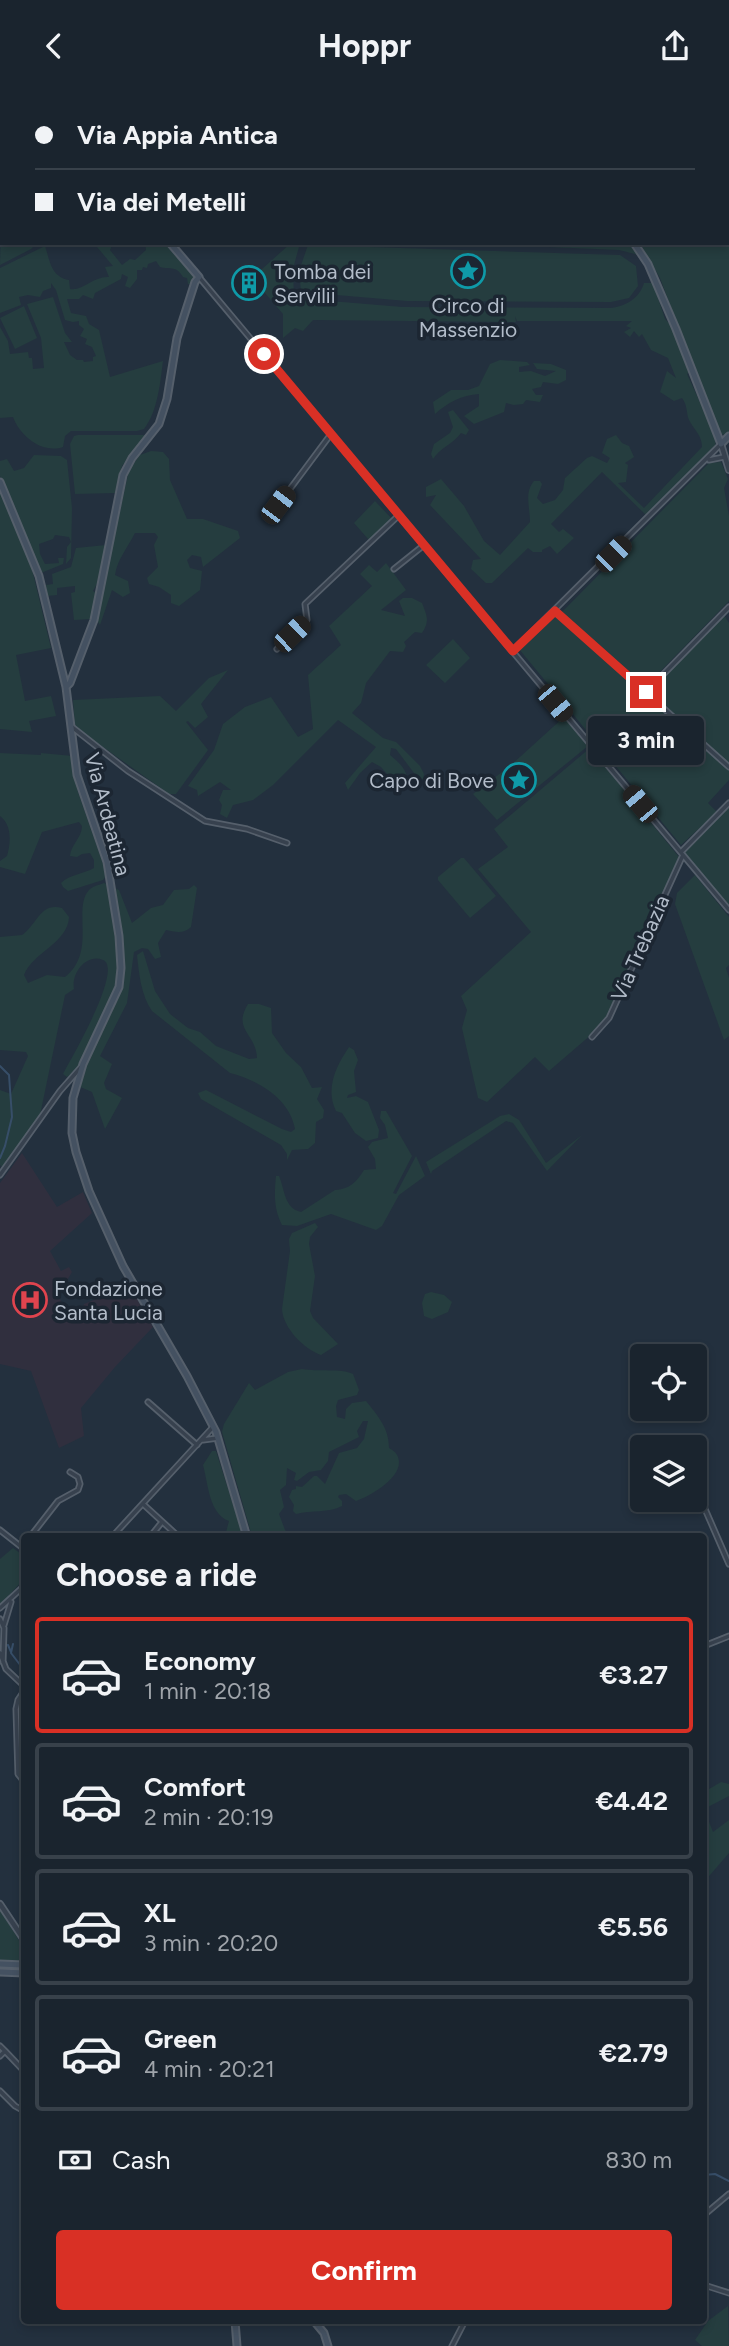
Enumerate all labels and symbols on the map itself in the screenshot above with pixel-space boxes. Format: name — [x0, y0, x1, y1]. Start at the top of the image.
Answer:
place icon: Circo di Massenzio — [449, 252, 487, 290]
place label: Tomba dei Servilii — [274, 259, 371, 308]
building icon: Tomba dei Servilii — [230, 264, 268, 302]
place label: Circo di Massenzio — [419, 293, 517, 342]
route start — [248, 338, 280, 370]
car — [257, 482, 300, 528]
car — [591, 532, 636, 576]
car — [270, 612, 315, 656]
route end — [630, 676, 662, 708]
car — [534, 680, 577, 726]
callout: 3 min — [588, 717, 704, 765]
street label: Via Ardeatina — [80, 750, 136, 878]
place icon: Capo di Bove — [500, 761, 538, 799]
place label: Capo di Bove — [369, 768, 494, 793]
car — [619, 781, 662, 827]
street label: Via Trebazia — [606, 891, 674, 1005]
place label: Fondazione Santa Lucia — [54, 1276, 163, 1325]
hospital icon: Fondazione Santa Lucia — [11, 1281, 49, 1319]

